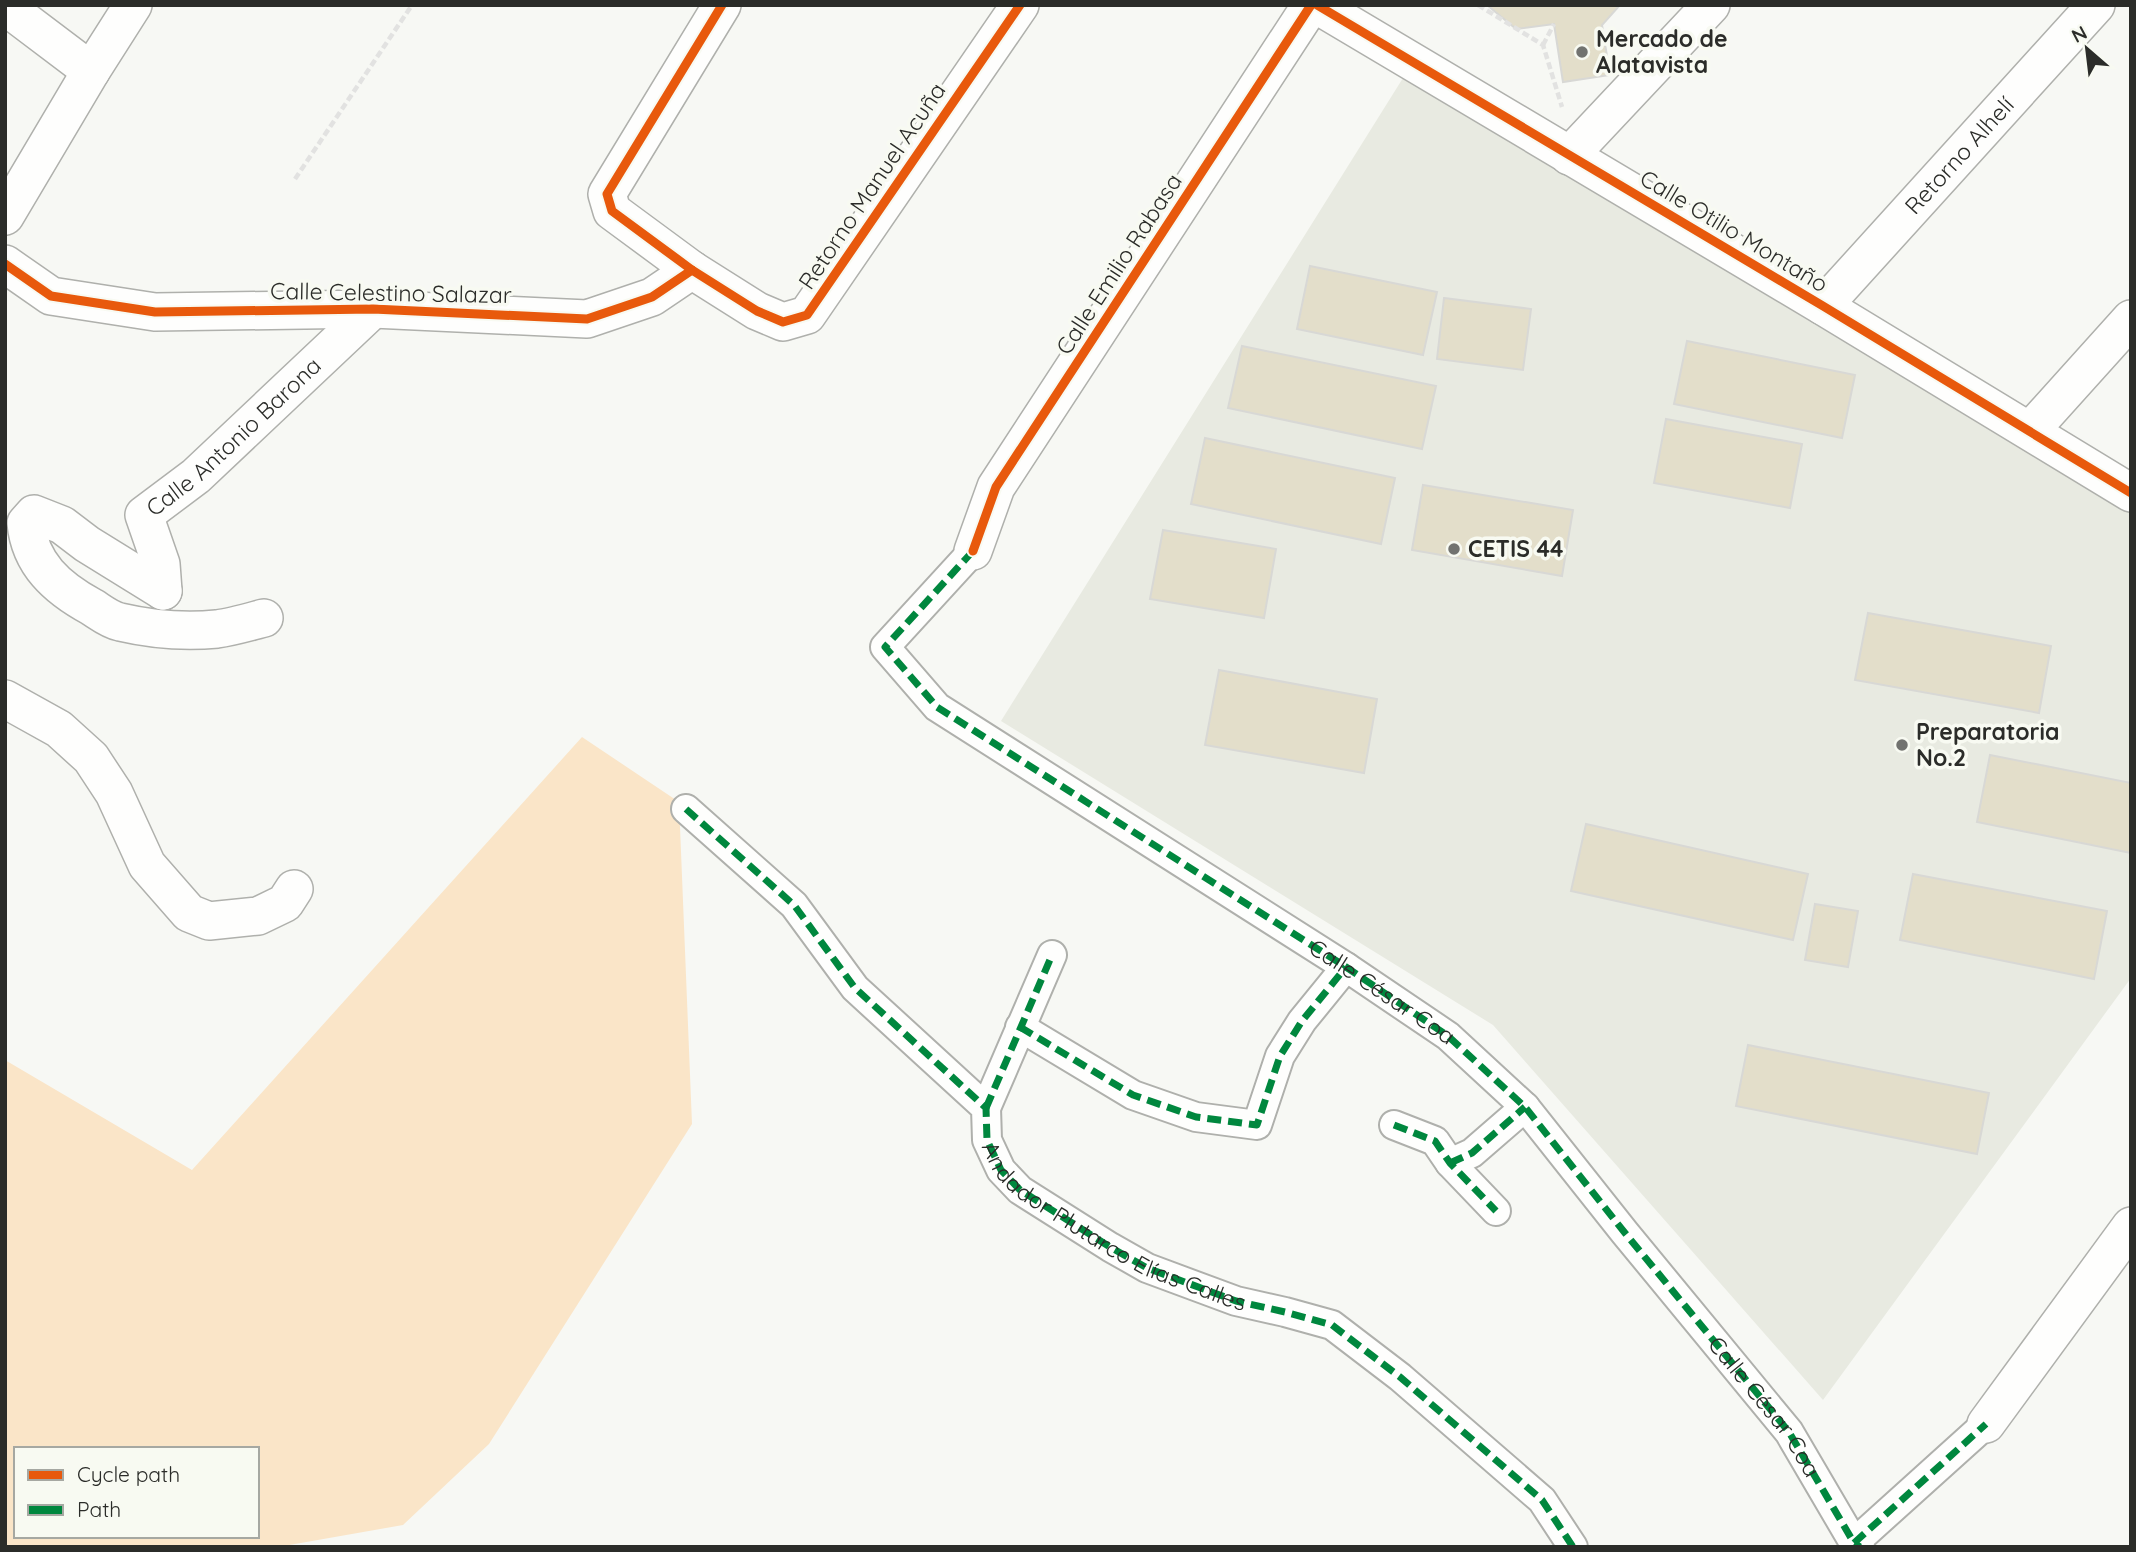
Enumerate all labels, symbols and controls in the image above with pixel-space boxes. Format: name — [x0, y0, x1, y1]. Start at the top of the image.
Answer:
north arrow — [2052, 14, 2122, 84]
text: N — [2067, 20, 2091, 48]
place label: Mercado de Alatavista — [1596, 24, 1728, 79]
marker: Mercado de Alatavista — [1574, 44, 1590, 60]
street label: Retorno Manuel Acuña — [792, 77, 952, 295]
street label: Retorno Alhelí — [1898, 90, 2020, 220]
street label: Calle Otilio Montaño — [1635, 163, 1834, 298]
street label: Calle Emilio Rabasa — [1049, 168, 1188, 360]
street label: Calle Celestino Salazar — [270, 276, 512, 309]
street label: Calle Antonio Barona — [140, 351, 327, 522]
place label: CETIS 44 — [1468, 534, 1564, 563]
marker: CETIS 44 — [1446, 541, 1462, 557]
place label: Preparatoria No.2 — [1916, 717, 2059, 772]
marker: Preparatoria No.2 — [1894, 737, 1910, 753]
street label: Calle César Coa — [1304, 932, 1461, 1051]
street label: Andador Plutarco Elías Calles — [976, 1137, 1249, 1317]
street label: Calle César Coa — [1702, 1330, 1827, 1482]
legend — [14, 1447, 259, 1538]
text: Cycle path — [77, 1461, 180, 1487]
text: Path — [77, 1496, 121, 1522]

